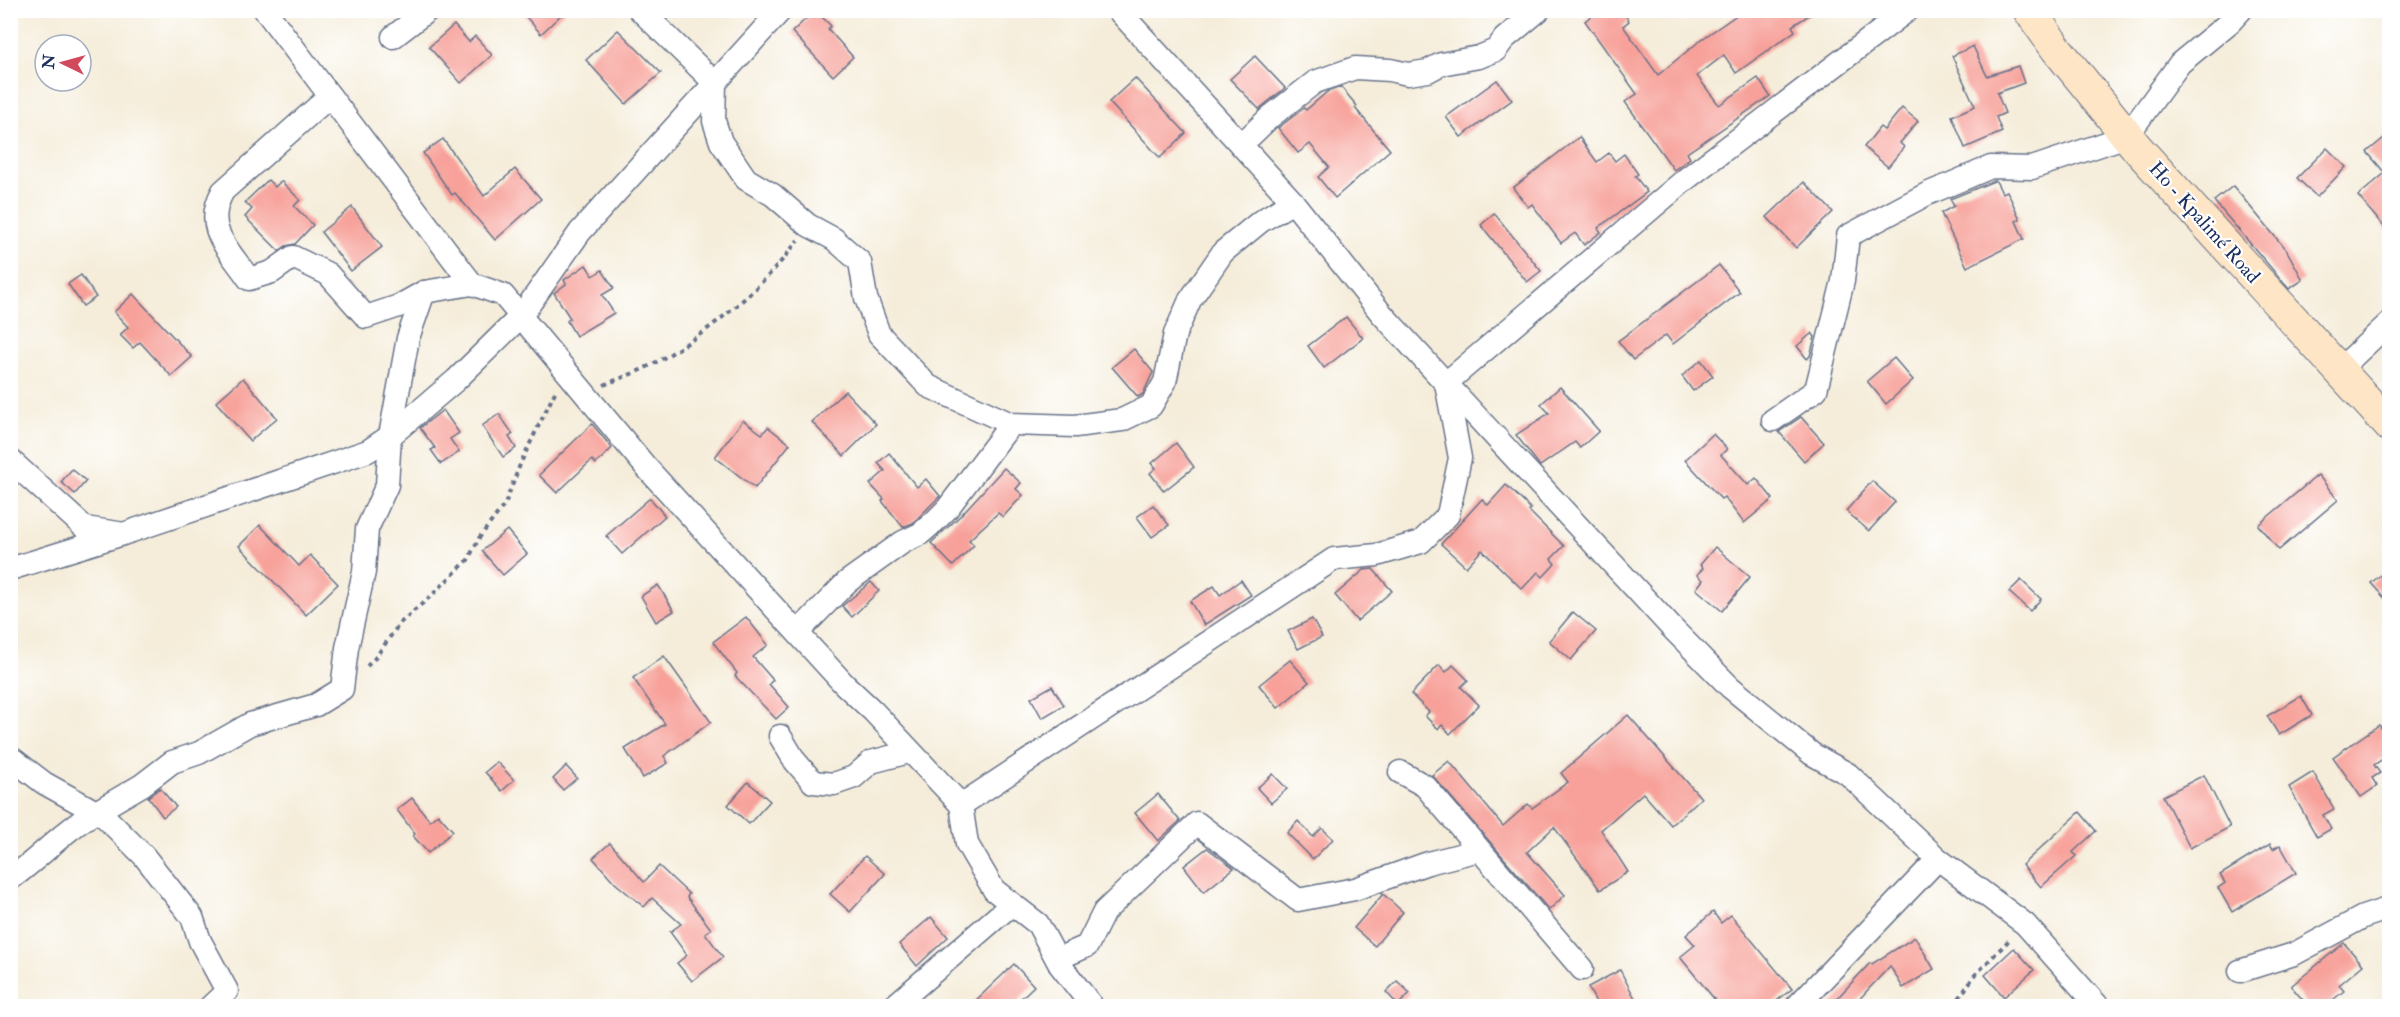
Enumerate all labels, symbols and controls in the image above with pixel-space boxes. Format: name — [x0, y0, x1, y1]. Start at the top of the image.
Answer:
north arrow — [33, 33, 93, 93]
text: N — [38, 53, 60, 71]
street label: Ho - Kpalimé Road — [2143, 156, 2266, 289]

